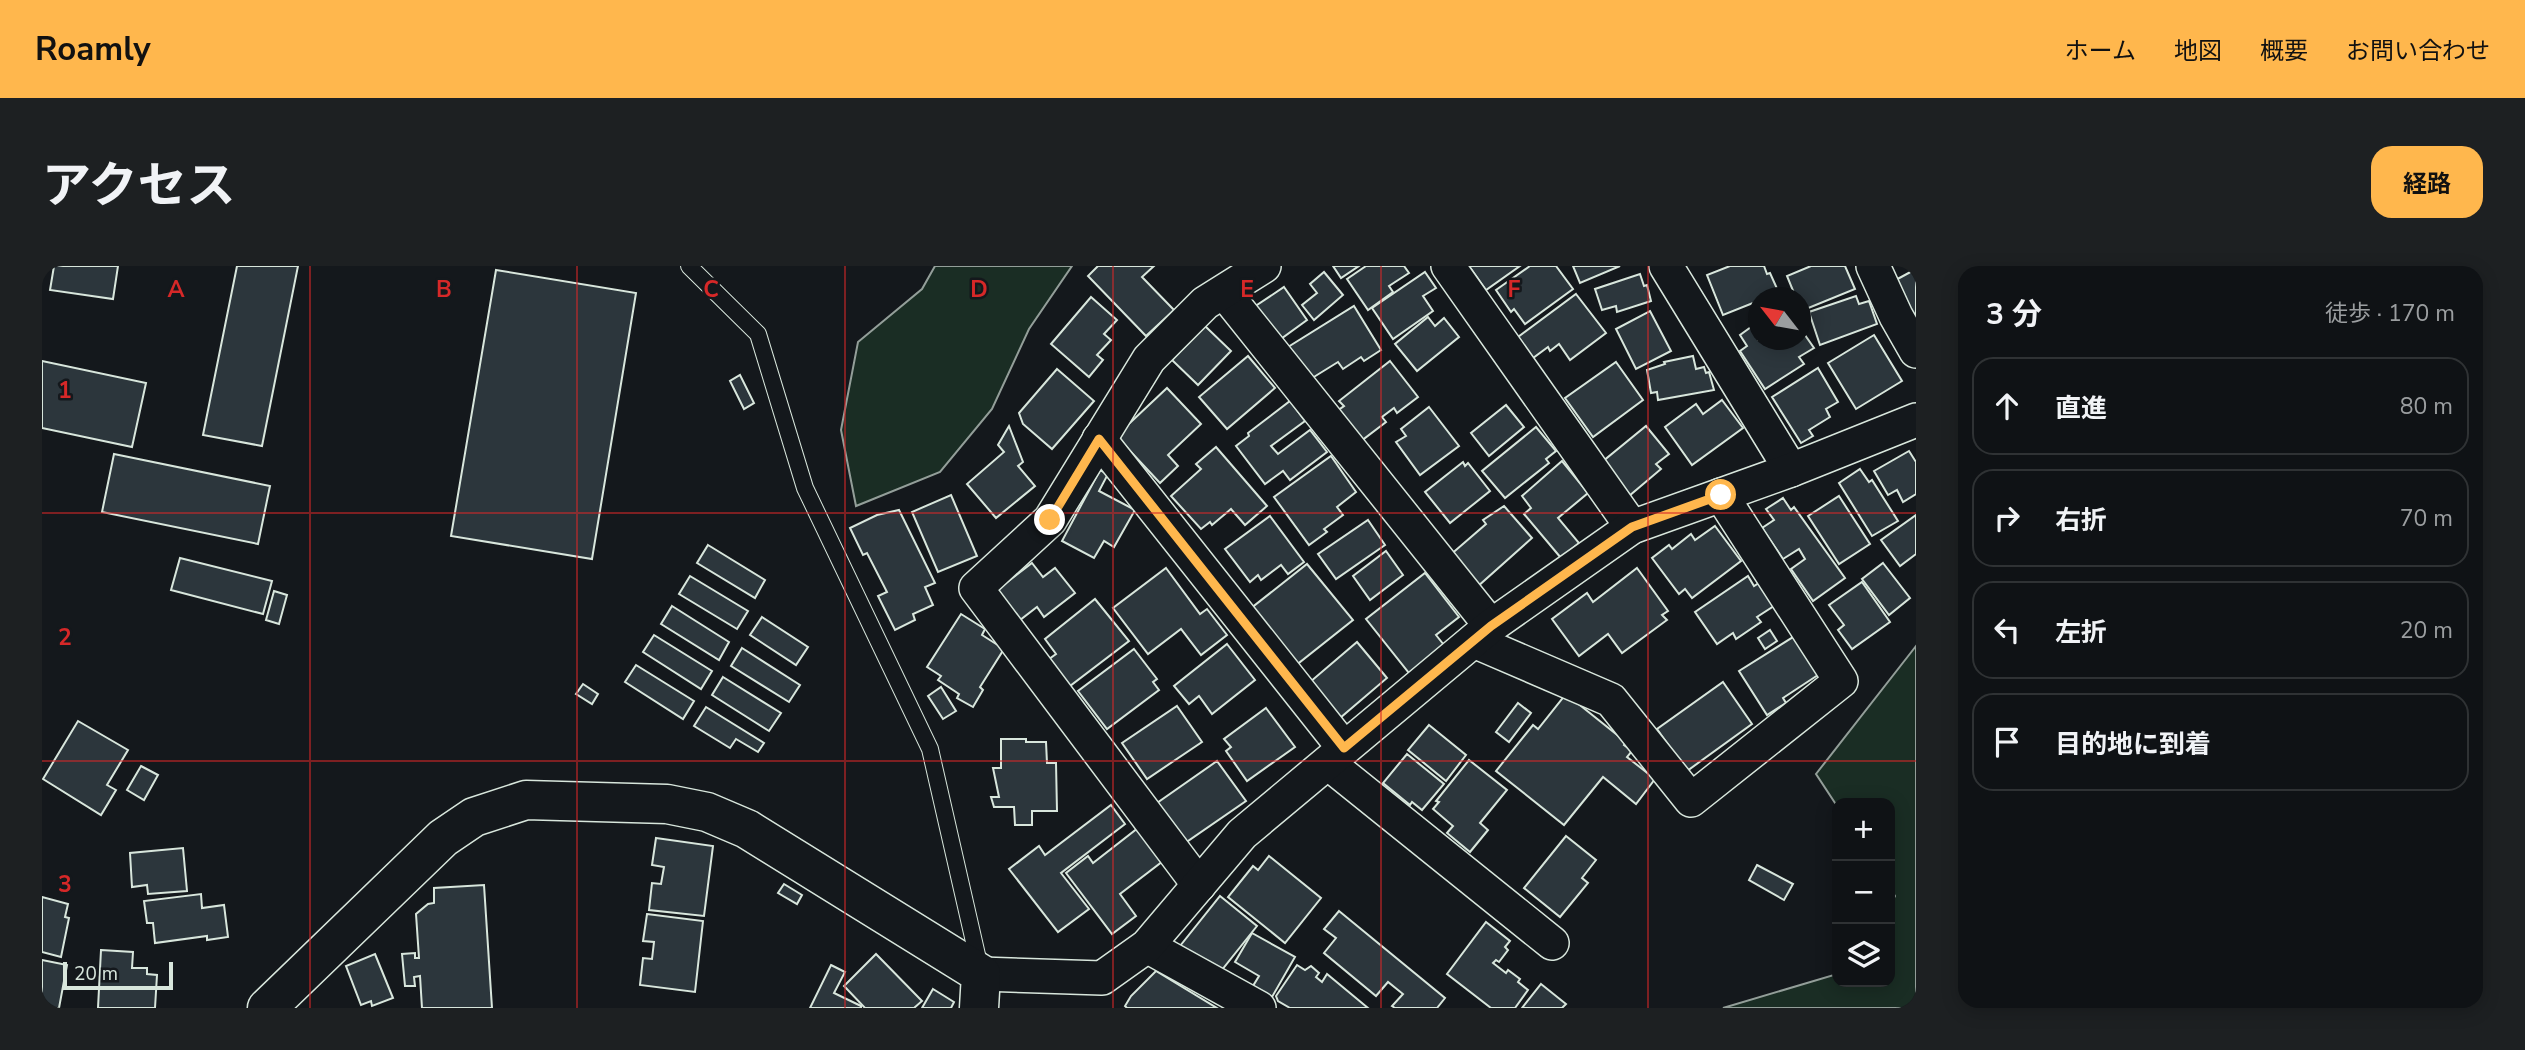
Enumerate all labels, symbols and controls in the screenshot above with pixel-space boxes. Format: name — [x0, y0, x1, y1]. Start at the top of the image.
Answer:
text: Roamly — [35, 27, 151, 72]
text: ホーム — [2065, 35, 2136, 67]
text: 地図 — [2174, 35, 2222, 67]
text: 概要 — [2260, 35, 2308, 67]
text: お問い合わせ — [2346, 35, 2490, 67]
button: 経路 — [2371, 146, 2483, 218]
text: アクセス — [42, 152, 236, 219]
text: A — [167, 274, 185, 305]
text: B — [436, 274, 452, 305]
text: C — [703, 274, 719, 305]
text: D — [970, 274, 988, 305]
text: E — [1240, 274, 1254, 305]
text: F — [1508, 274, 1521, 305]
north arrow — [1748, 287, 1811, 350]
text: 3 分 — [1986, 294, 2042, 335]
text: 徒歩 · 170 m — [2325, 298, 2455, 329]
text: 1 — [58, 375, 72, 406]
icon: ahead — [1988, 387, 2026, 425]
text: 直進 — [2055, 391, 2107, 426]
text: 80 m — [2400, 391, 2453, 422]
route start — [1705, 479, 1736, 510]
icon: right — [1988, 499, 2026, 537]
text: 右折 — [2055, 503, 2107, 538]
text: 70 m — [2400, 503, 2453, 534]
route end — [1034, 504, 1065, 535]
icon: left — [1988, 611, 2026, 649]
text: 左折 — [2055, 615, 2107, 650]
text: 20 m — [2400, 615, 2453, 646]
text: 2 — [58, 622, 72, 653]
icon: arrive — [1988, 723, 2026, 761]
text: 目的地に到着 — [2055, 727, 2211, 762]
map controls — [1832, 798, 1895, 987]
button: + — [1832, 798, 1895, 861]
button: − — [1832, 861, 1895, 924]
text: 3 — [58, 869, 72, 900]
button: layers — [1832, 924, 1895, 987]
scale bar — [63, 959, 173, 991]
text: 20 m — [74, 961, 118, 987]

